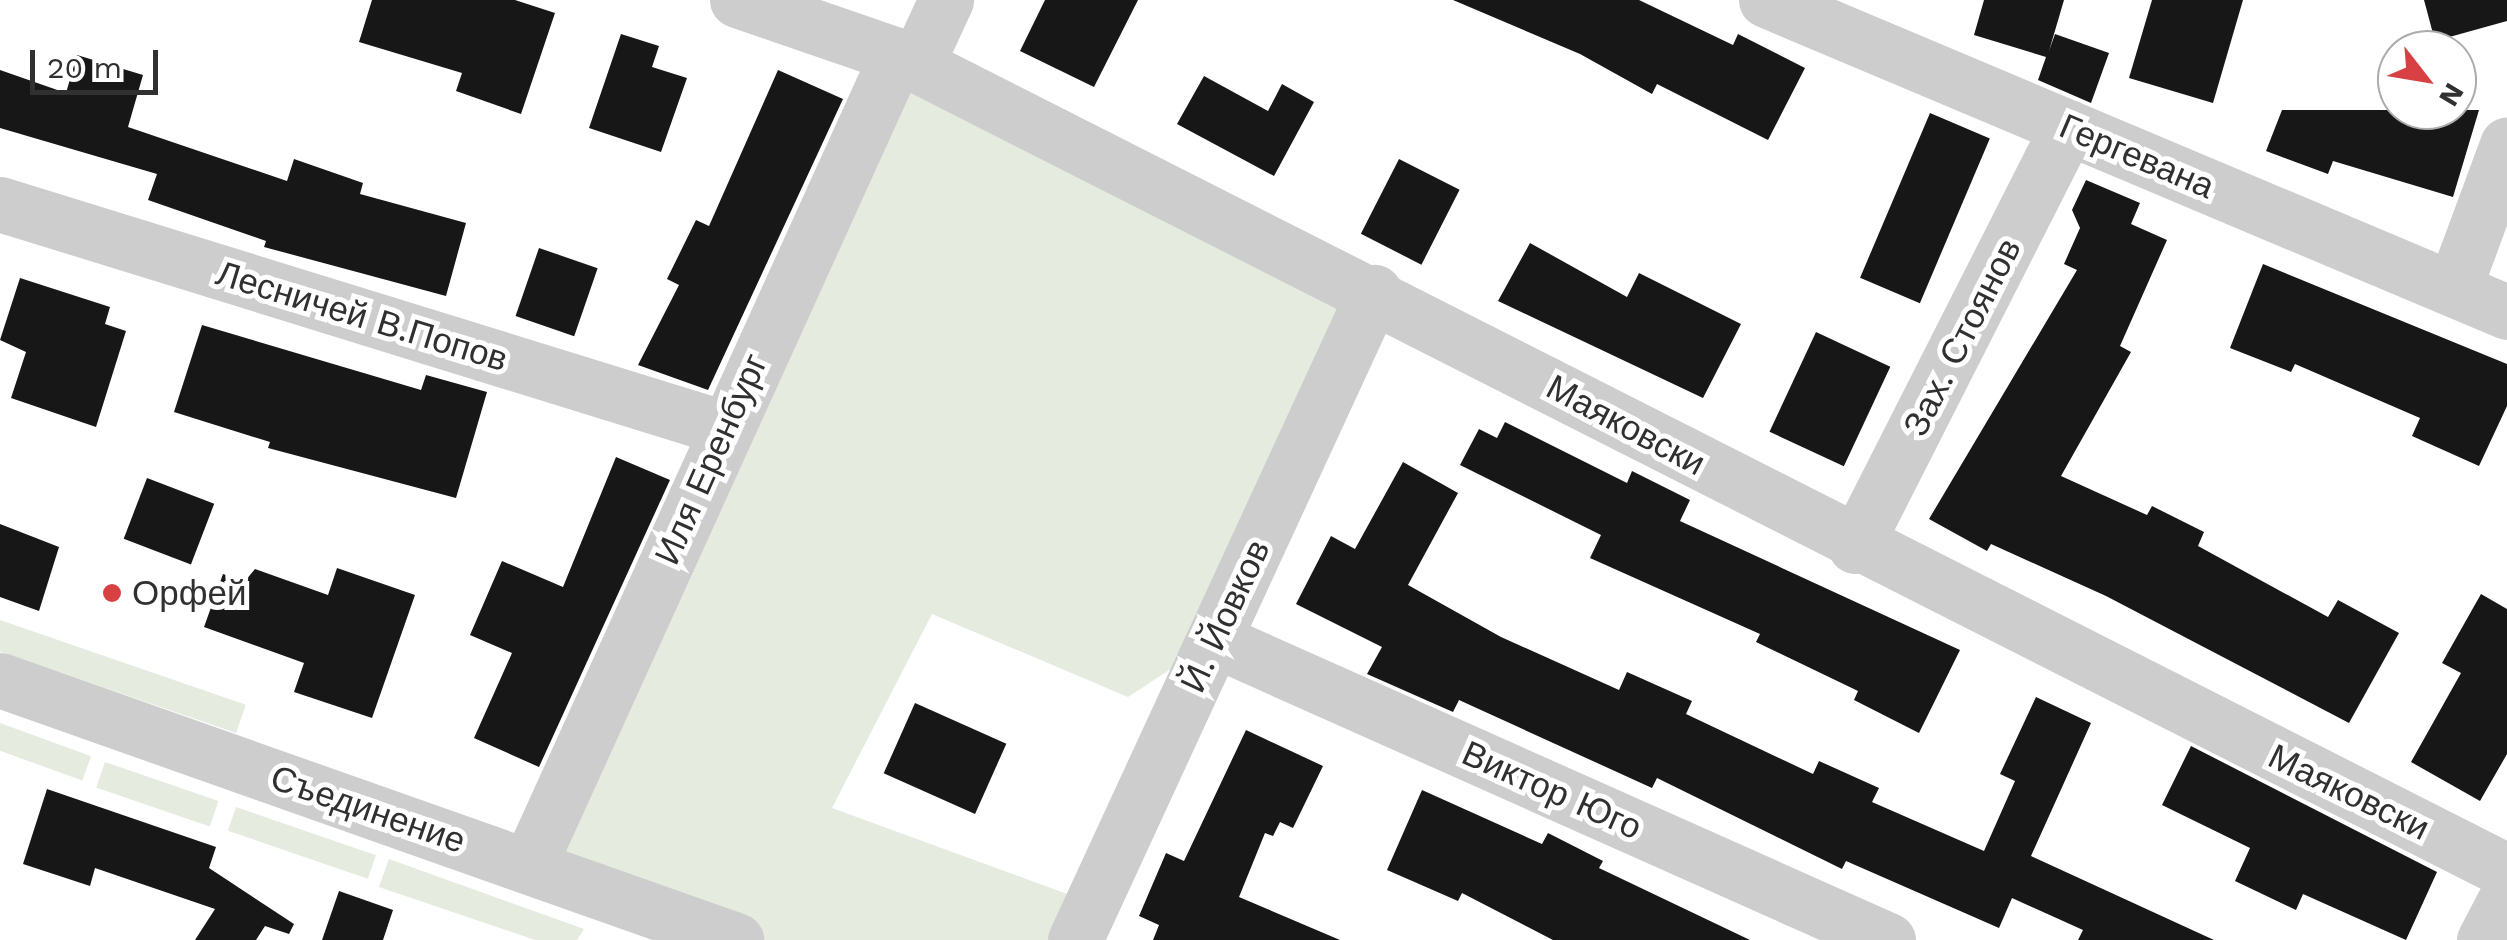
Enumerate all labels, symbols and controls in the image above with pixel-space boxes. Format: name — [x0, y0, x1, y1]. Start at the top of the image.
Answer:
scale bar — [35, 30, 162, 92]
north arrow — [2377, 30, 2477, 130]
text: 20 m — [47, 50, 122, 85]
text: N — [2432, 77, 2471, 112]
street label: Гергевана — [2054, 105, 2220, 207]
street label: Зах. Стоянов — [1894, 231, 2030, 443]
street label: Лесничей В.Попов — [211, 252, 513, 380]
street label: Иля Еренбург — [646, 347, 776, 571]
street label: Маяковски — [1539, 366, 1713, 484]
street label: Й. Йовков — [1171, 533, 1279, 699]
place label: Орфей — [132, 572, 247, 614]
marker: Орфей — [101, 582, 123, 604]
street label: Виктор Юго — [1456, 732, 1648, 848]
street label: Маяковски — [2262, 735, 2436, 849]
street label: Съединение — [265, 756, 471, 862]

